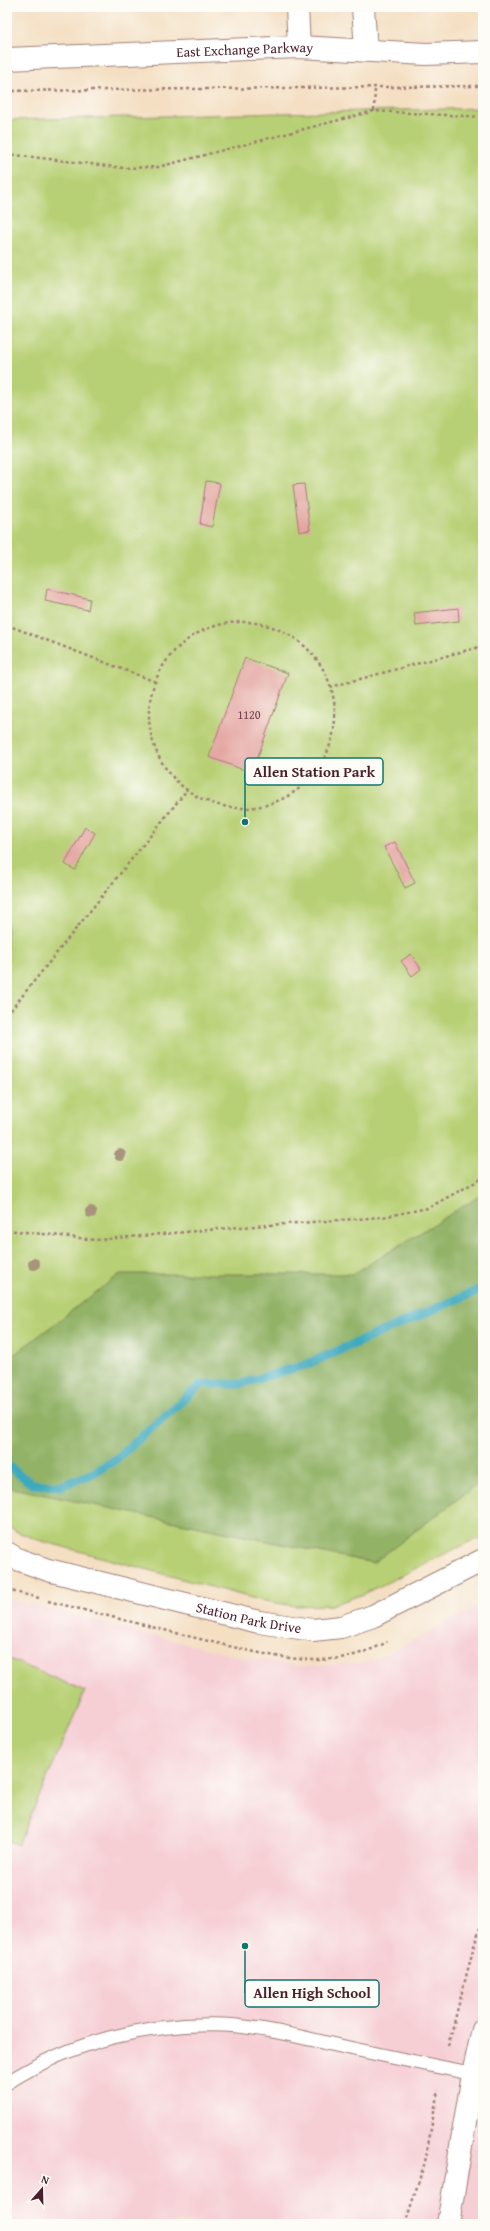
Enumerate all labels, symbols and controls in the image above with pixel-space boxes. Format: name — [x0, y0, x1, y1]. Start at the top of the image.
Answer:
street label: East Exchange Parkway — [176, 37, 314, 62]
house number: 1120 — [237, 706, 261, 723]
callout: Allen Station Park — [245, 758, 383, 785]
text: Allen Station Park — [253, 761, 375, 782]
street label: Station Park Drive — [194, 1597, 303, 1638]
callout: Allen High School — [245, 1980, 379, 2007]
text: Allen High School — [253, 1982, 371, 2003]
north arrow — [22, 2169, 62, 2209]
text: N — [39, 2171, 52, 2189]

